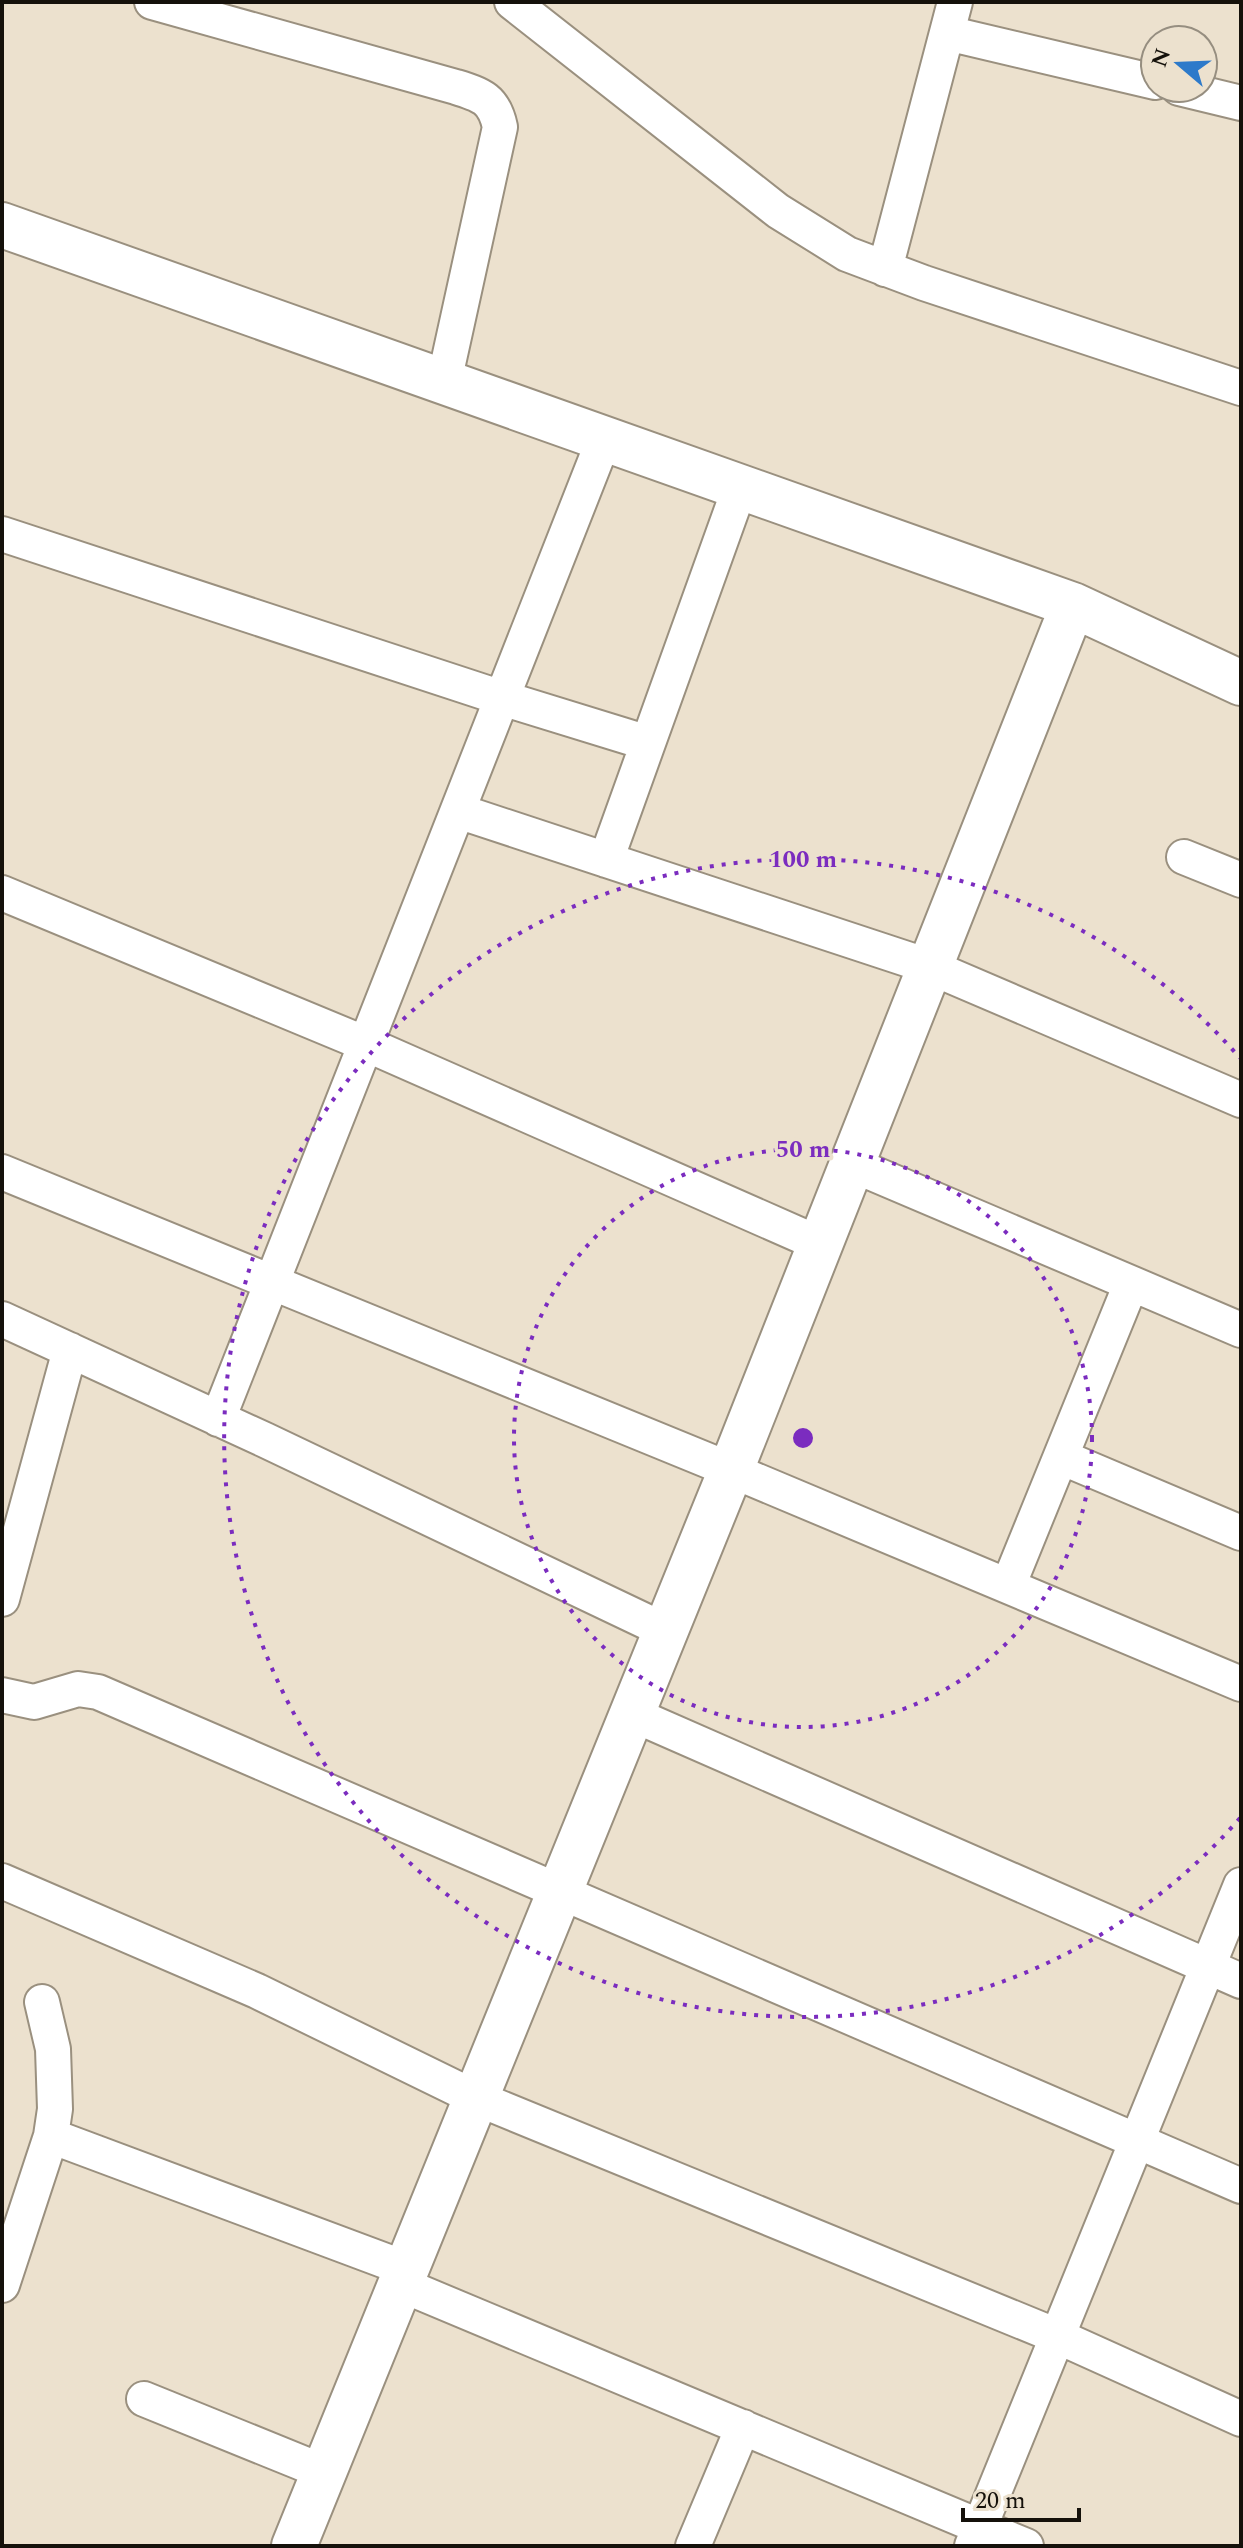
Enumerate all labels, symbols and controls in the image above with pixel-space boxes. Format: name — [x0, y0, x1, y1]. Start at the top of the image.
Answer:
north arrow — [1139, 24, 1219, 104]
text: N — [1143, 44, 1180, 72]
text: 100 m — [769, 842, 837, 878]
text: 50 m — [776, 1132, 831, 1168]
centre of rings — [789, 1424, 817, 1452]
scale bar — [963, 2472, 1079, 2522]
text: 20 m — [975, 2483, 1026, 2519]

